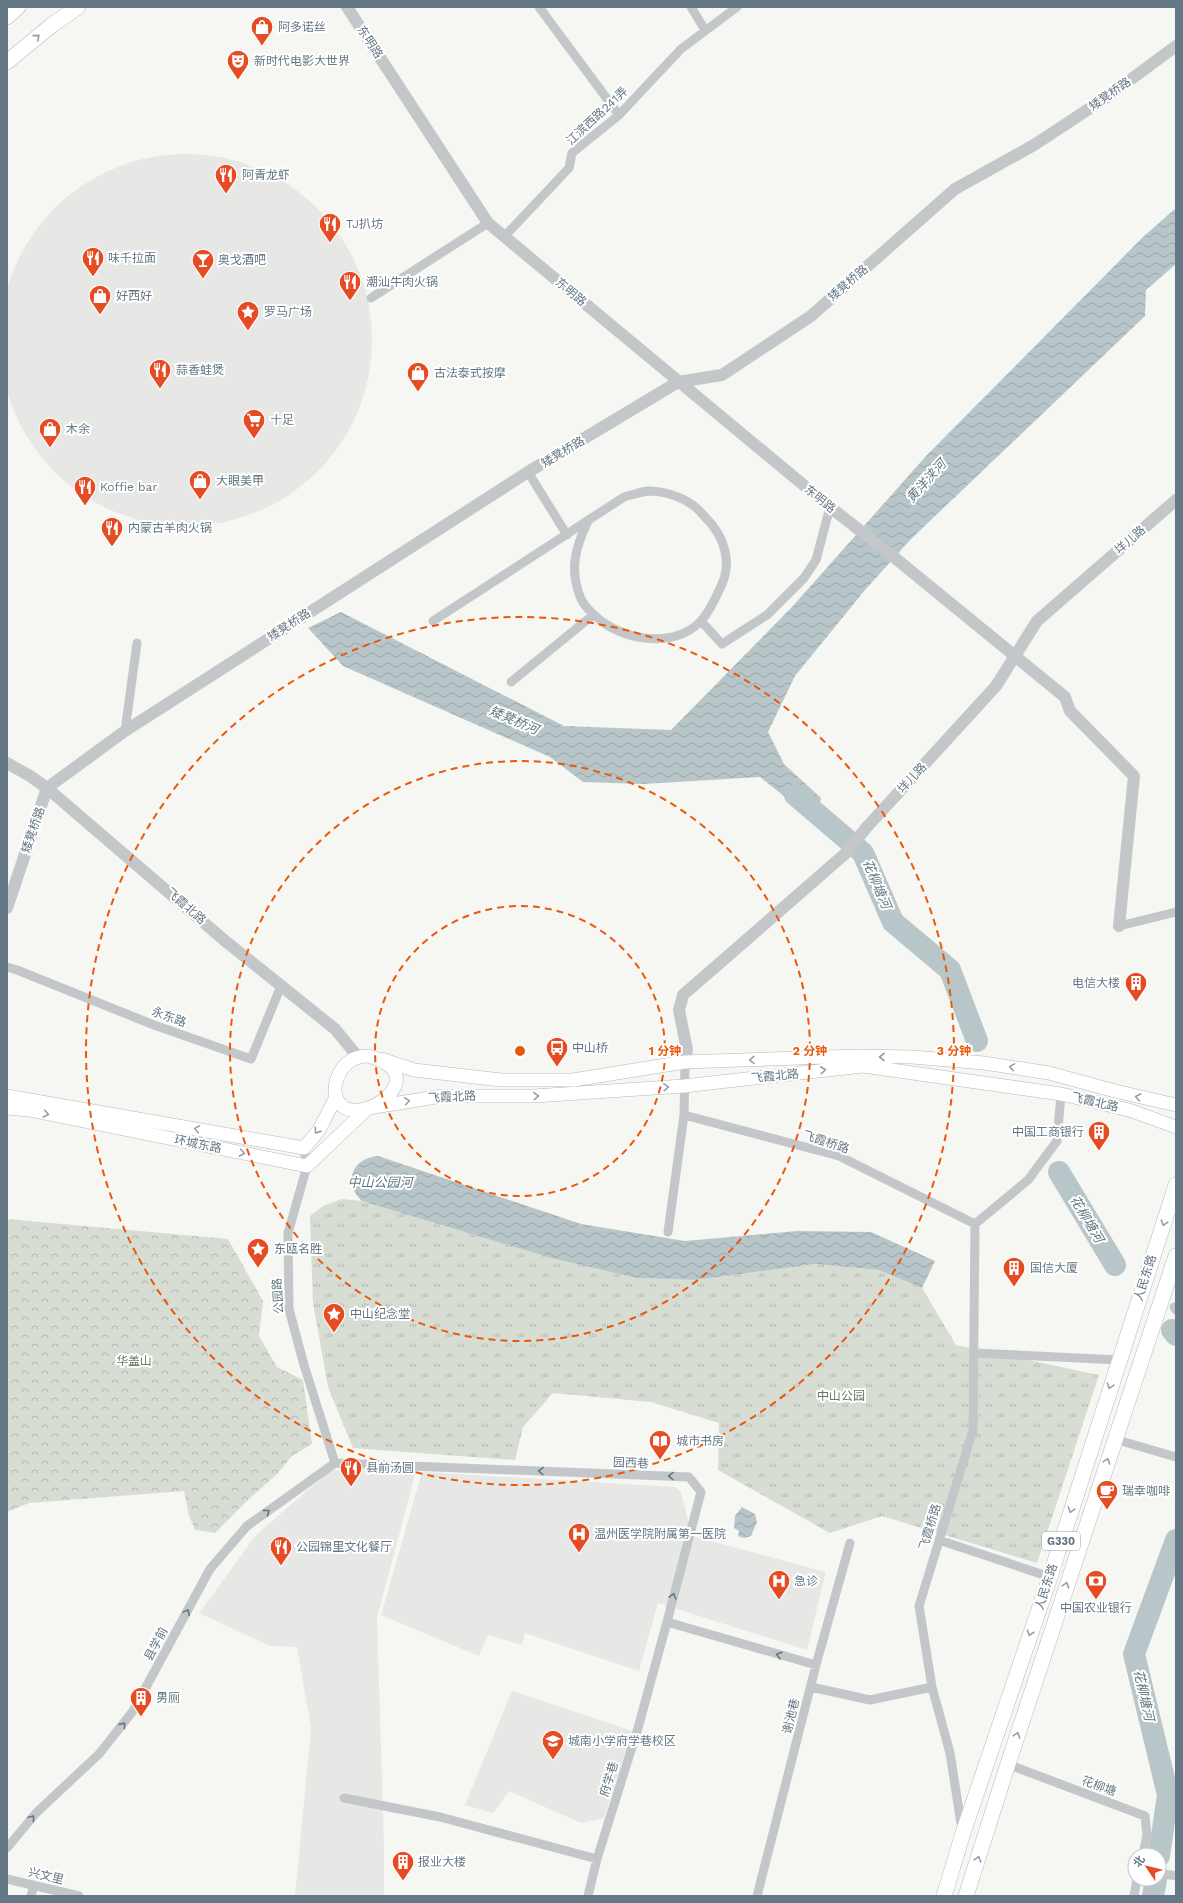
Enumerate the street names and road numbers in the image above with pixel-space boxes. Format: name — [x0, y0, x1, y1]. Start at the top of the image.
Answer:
street label: 东明路 — [354, 23, 386, 61]
street label: 矮凳桥路 — [1086, 74, 1134, 114]
street label: 江滨西路241弄 — [564, 84, 630, 148]
street label: 矮凳桥路 — [825, 262, 871, 304]
street label: 东明路 — [553, 275, 589, 309]
street label: 矮凳桥路 — [539, 434, 587, 470]
street label: 东明路 — [802, 482, 838, 516]
street label: 垟儿路 — [1112, 523, 1148, 557]
street label: 矮凳桥路 — [265, 606, 313, 644]
street label: 垟儿路 — [895, 760, 929, 796]
street label: 矮凳桥路 — [19, 805, 47, 855]
street label: 飞霞北路 — [163, 885, 209, 927]
street label: 永东路 — [150, 1004, 188, 1030]
street label: 飞霞北路 — [750, 1067, 800, 1085]
street label: 飞霞北路 — [428, 1089, 476, 1105]
street label: 飞霞北路 — [1070, 1090, 1120, 1114]
street label: 飞霞桥路 — [801, 1128, 851, 1156]
street label: 环城东路 — [173, 1133, 223, 1155]
street label: 人民东路 — [1131, 1253, 1159, 1303]
street label: 公园路 — [270, 1278, 286, 1314]
street label: 园西巷 — [613, 1455, 649, 1471]
street label: 飞霞桥路 — [916, 1502, 944, 1552]
road number: G330 — [1042, 1532, 1080, 1550]
street label: 人民东路 — [1032, 1562, 1060, 1612]
street label: 县学前 — [141, 1625, 171, 1663]
street label: 谢池巷 — [780, 1697, 802, 1735]
street label: 府学巷 — [597, 1760, 621, 1798]
street label: 花柳塘 — [1080, 1773, 1118, 1799]
street label: 兴文里 — [27, 1865, 65, 1887]

